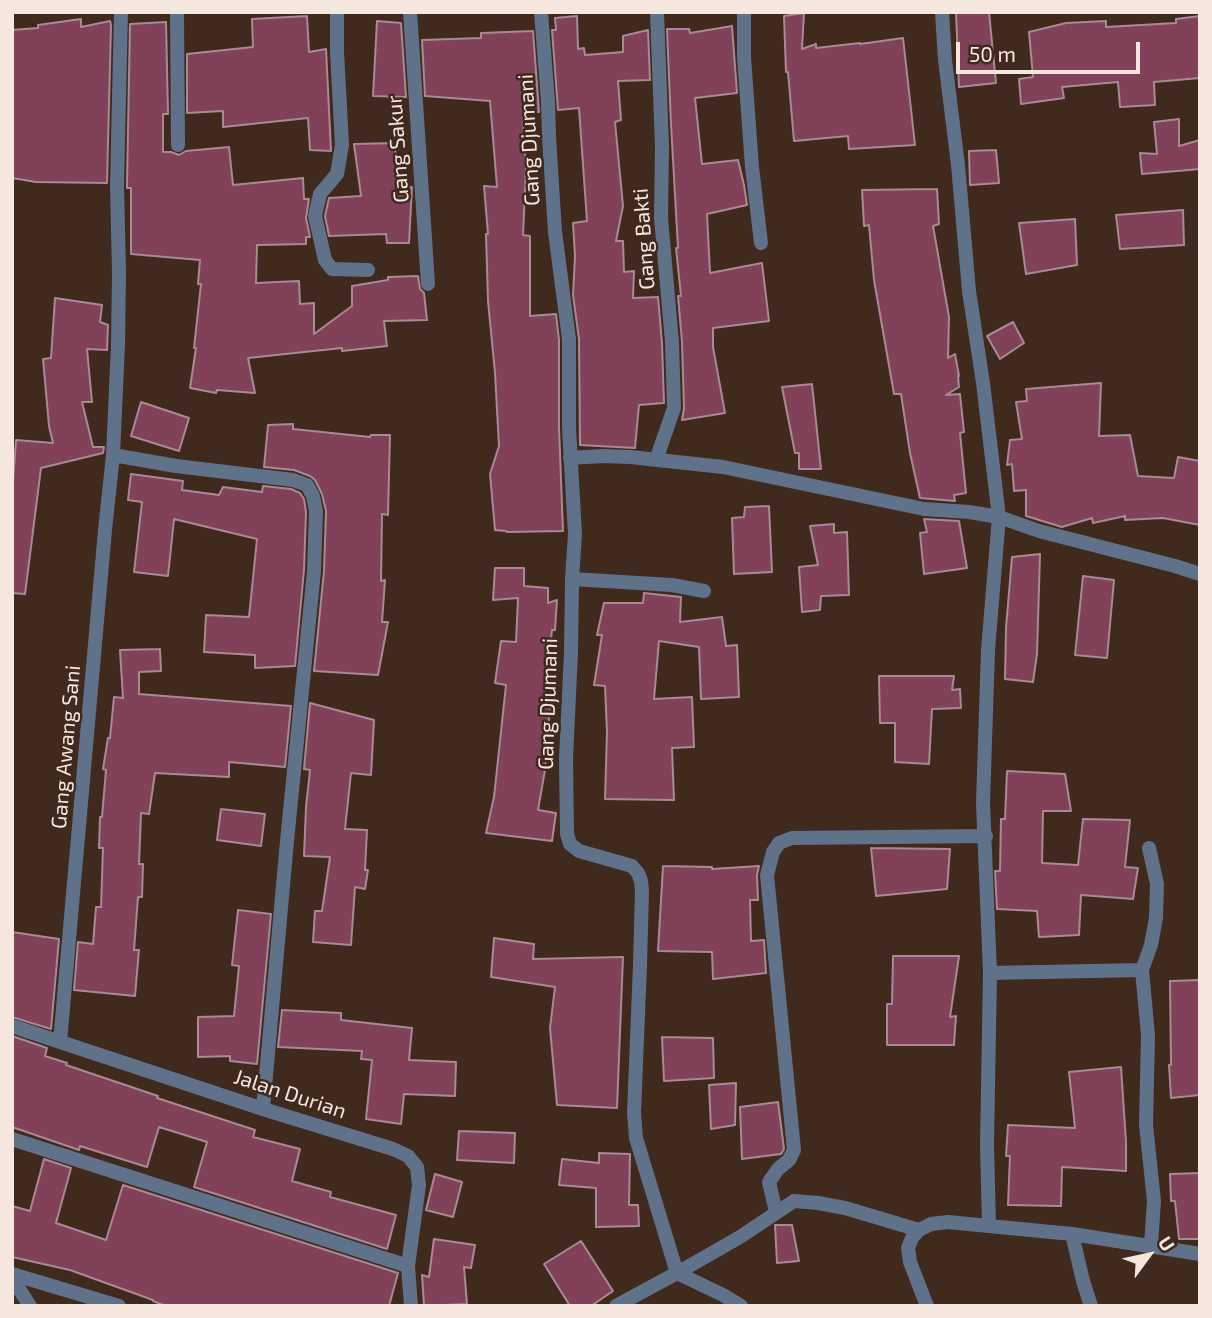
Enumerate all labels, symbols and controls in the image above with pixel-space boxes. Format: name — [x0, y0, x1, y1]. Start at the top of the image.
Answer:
scale bar — [960, 28, 1144, 72]
text: 50 m — [969, 41, 1016, 66]
street label: Gang Djumani — [513, 74, 545, 206]
street label: Gang Sakur — [382, 94, 414, 204]
street label: Gang Bakti — [628, 187, 660, 291]
street label: Gang Djumani — [533, 638, 563, 770]
street label: Gang Awang Sani — [46, 664, 86, 830]
street label: Jalan Durian — [231, 1064, 349, 1124]
north arrow — [1114, 1220, 1184, 1290]
text: U — [1154, 1232, 1180, 1255]

